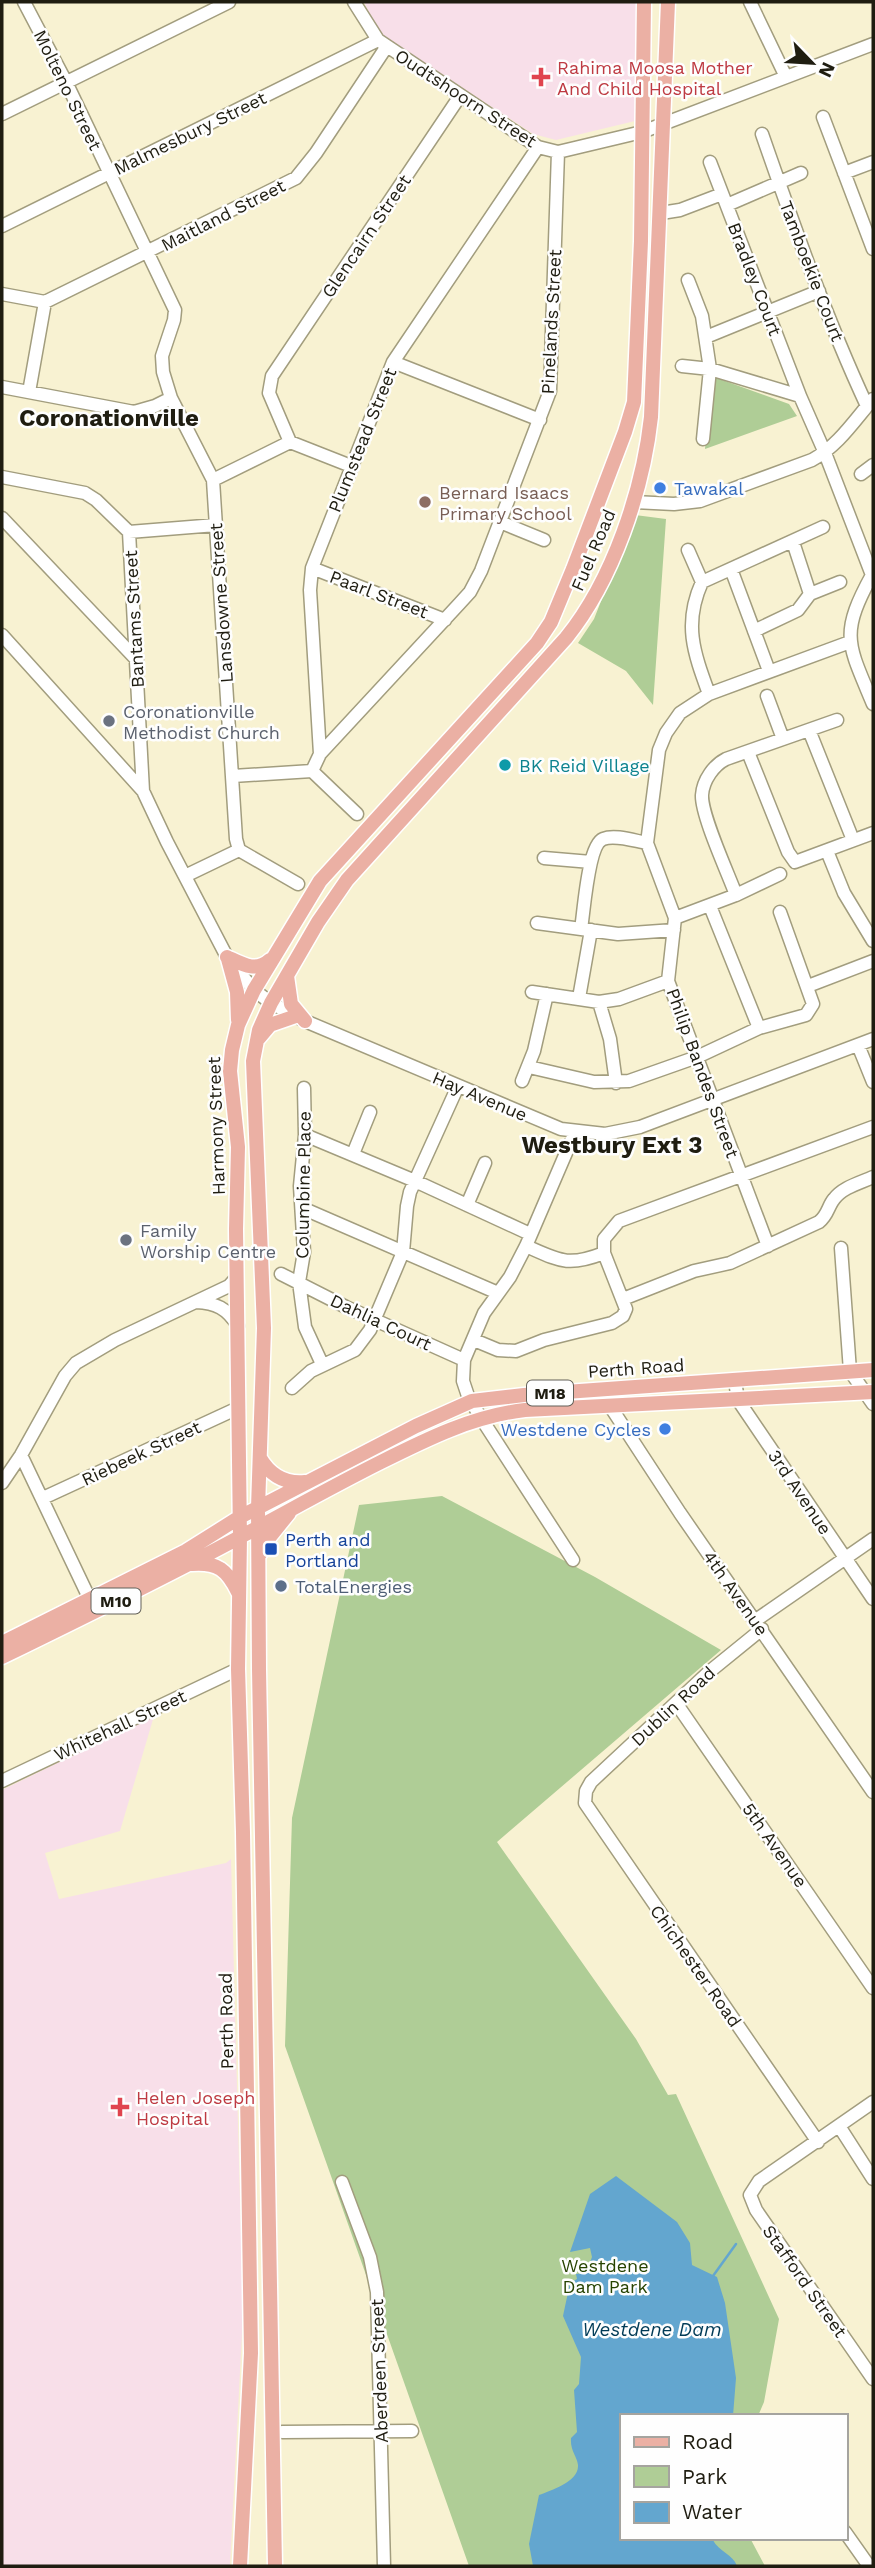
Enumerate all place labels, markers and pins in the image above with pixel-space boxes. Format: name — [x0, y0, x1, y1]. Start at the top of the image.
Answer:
place label: Rahima Moosa Mother And Child Hospital — [557, 57, 753, 99]
marker: Rahima Moosa Mother And Child Hospital — [531, 67, 551, 87]
place label: Tawakal — [674, 478, 744, 499]
marker: Tawakal — [652, 480, 668, 496]
place label: Bernard Isaacs Primary School — [439, 482, 572, 524]
marker: Bernard Isaacs Primary School — [417, 494, 433, 510]
place label: Coronationville Methodist Church — [123, 701, 280, 743]
marker: Coronationville Methodist Church — [101, 713, 117, 729]
place label: BK Reid Village — [519, 755, 650, 776]
marker: BK Reid Village — [497, 757, 513, 773]
place label: Family Worship Centre — [140, 1220, 276, 1262]
marker: Family Worship Centre — [118, 1232, 134, 1248]
place label: Westdene Cycles — [500, 1419, 651, 1440]
marker: Westdene Cycles — [657, 1421, 673, 1437]
place label: Perth and Portland — [285, 1529, 370, 1571]
marker: Perth and Portland — [263, 1541, 279, 1557]
place label: TotalEnergies — [295, 1576, 412, 1597]
marker: TotalEnergies — [273, 1578, 289, 1594]
place label: Helen Joseph Hospital — [136, 2087, 255, 2129]
marker: Helen Joseph Hospital — [110, 2097, 130, 2117]

